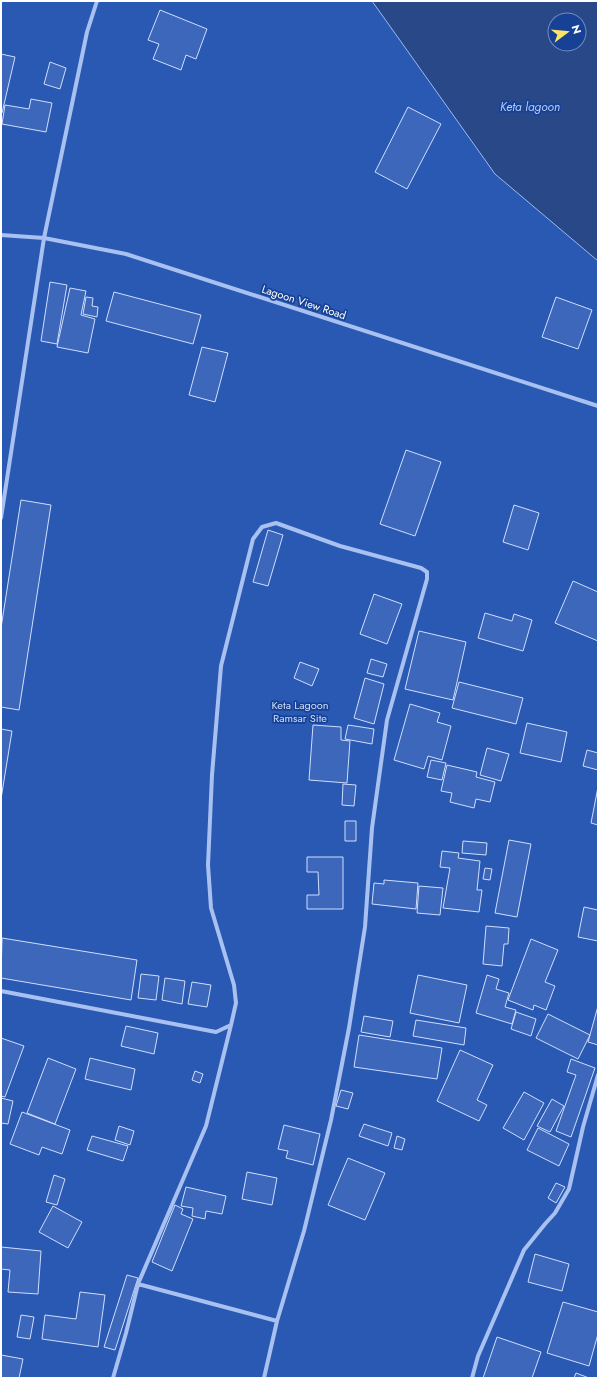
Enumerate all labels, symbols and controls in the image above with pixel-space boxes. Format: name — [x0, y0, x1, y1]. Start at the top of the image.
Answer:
north arrow — [547, 12, 587, 52]
text: N — [568, 23, 586, 36]
water label: Keta lagoon — [500, 98, 560, 116]
street label: Lagoon View Road — [260, 281, 348, 323]
park label: Keta Lagoon Ramsar Site — [271, 697, 329, 726]

